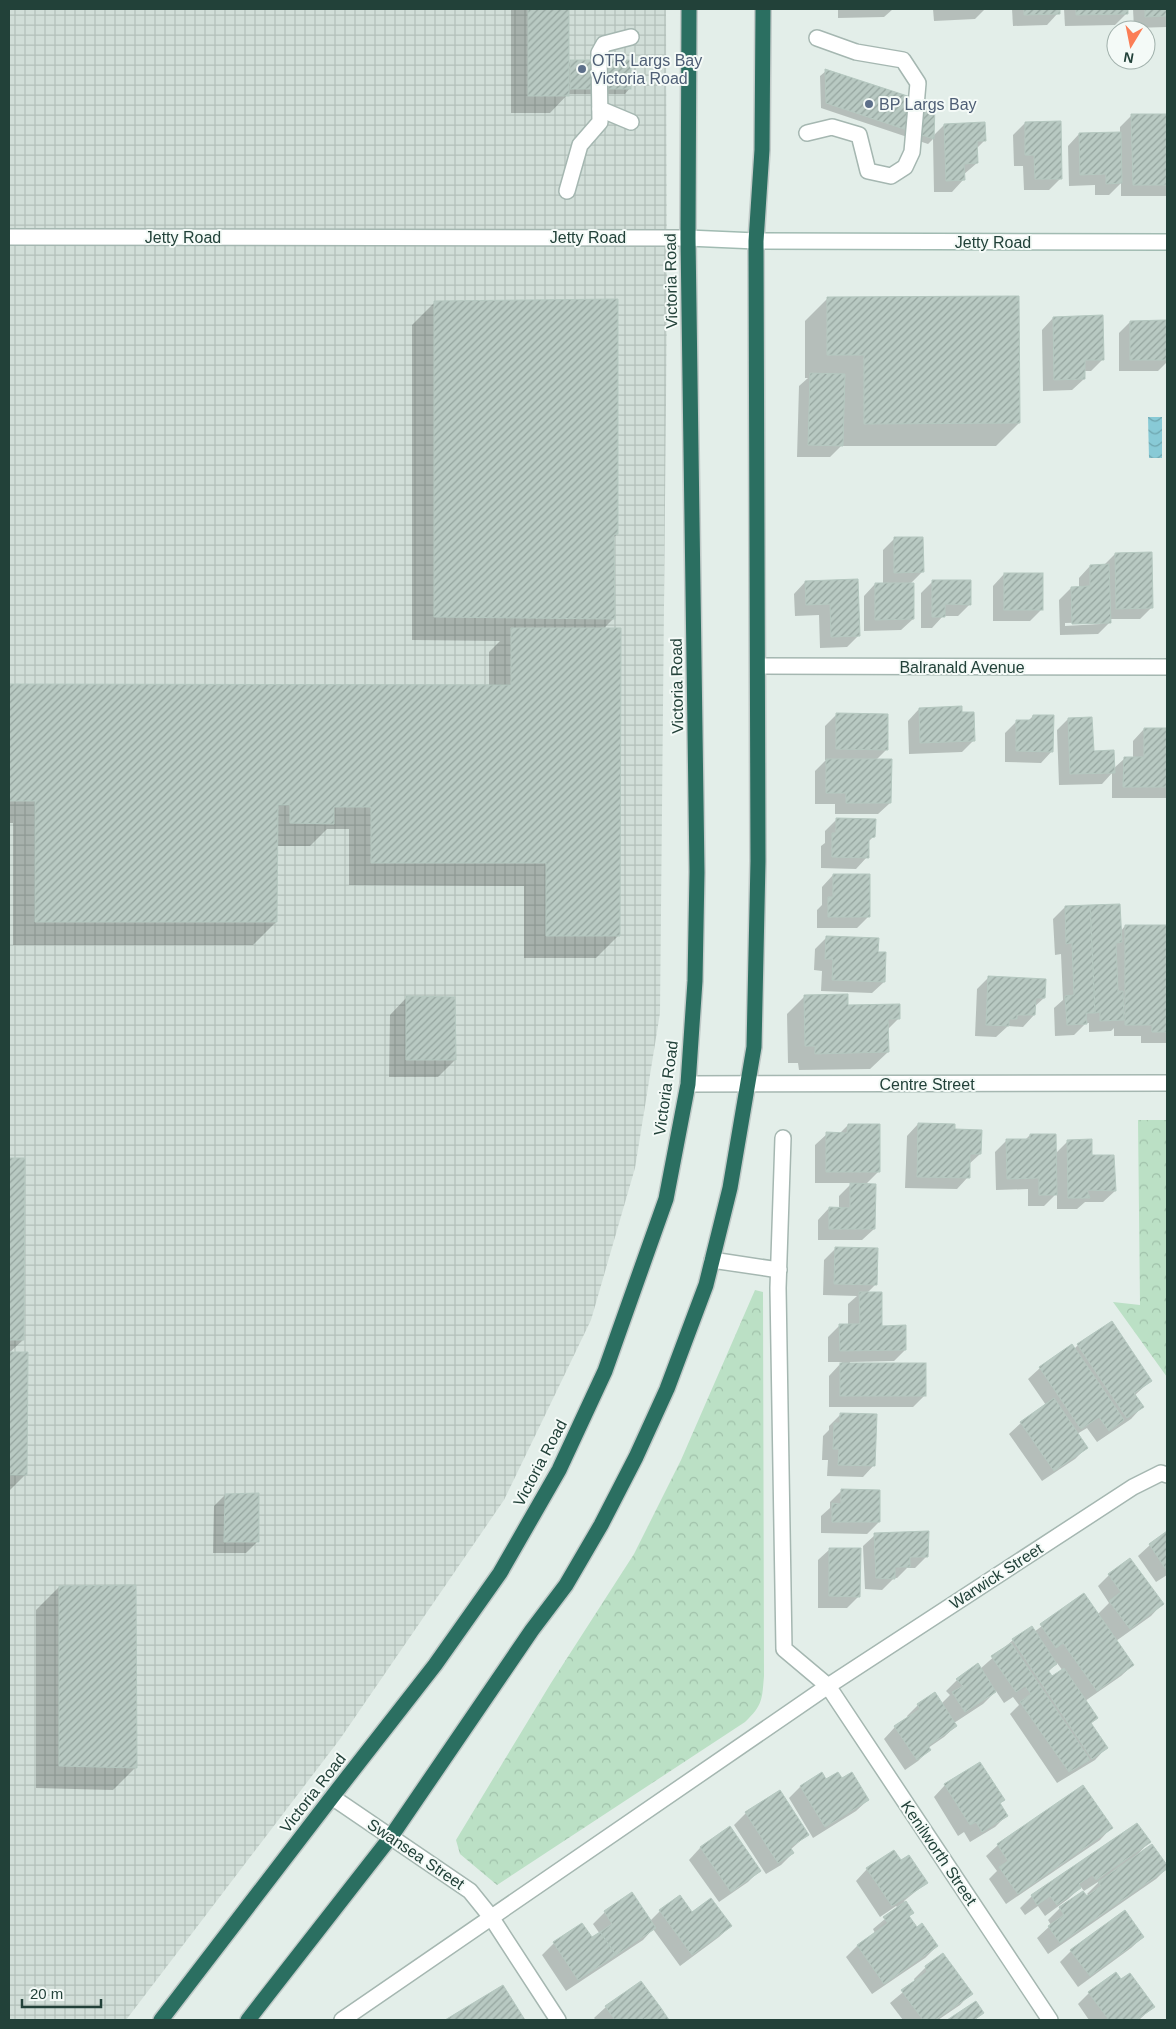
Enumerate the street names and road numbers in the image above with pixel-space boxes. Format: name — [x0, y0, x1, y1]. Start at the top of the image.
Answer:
street label: Jetty Road — [145, 229, 221, 246]
street label: Jetty Road — [550, 229, 626, 246]
street label: Victoria Road — [662, 233, 680, 329]
street label: Jetty Road — [955, 234, 1031, 251]
street label: Victoria Road — [668, 638, 686, 734]
street label: Balranald Avenue — [899, 659, 1025, 676]
street label: Victoria Road — [651, 1039, 681, 1137]
street label: Centre Street — [879, 1076, 975, 1093]
street label: Victoria Road — [510, 1417, 570, 1509]
street label: Warwick Street — [947, 1539, 1046, 1612]
street label: Victoria Road — [277, 1750, 349, 1836]
street label: Kenilworth Street — [898, 1798, 980, 1909]
street label: Swansea Street — [364, 1815, 468, 1893]

